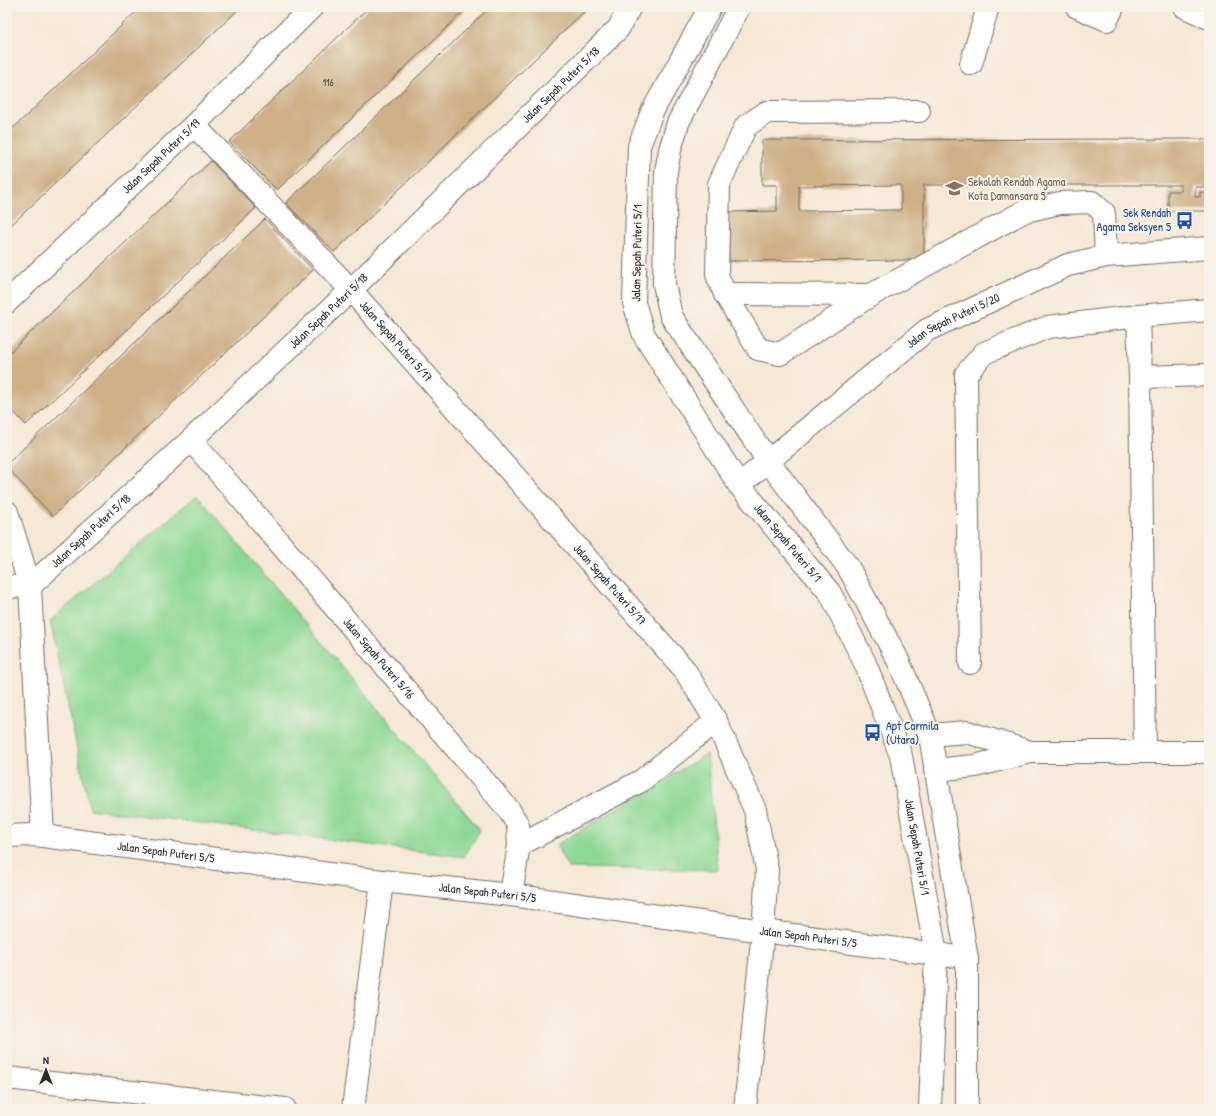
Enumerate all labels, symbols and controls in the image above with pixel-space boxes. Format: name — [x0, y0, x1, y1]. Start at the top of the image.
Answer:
street label: Jalan Sepah Puteri 5/18 — [518, 43, 603, 127]
house number: 116 — [322, 76, 334, 89]
street label: Jalan Sepah Puteri 5/19 — [118, 114, 204, 197]
place label: Sekolah Rendah Agama Kota Damansara 5 — [968, 173, 1066, 204]
school or university icon: Sekolah Rendah Agama Kota Damansara 5 — [945, 179, 965, 199]
street label: Jalan Sepah Puteri 5/1 — [627, 204, 646, 302]
place label: Sek Rendah Agama Seksyen 5 — [1096, 204, 1171, 235]
bus stop icon: Sek Rendah Agama Seksyen 5 — [1174, 210, 1194, 230]
street label: Jalan Sepah Puteri 5/18 — [285, 269, 371, 352]
street label: Jalan Sepah Puteri 5/20 — [902, 289, 1002, 352]
street label: Jalan Sepah Puteri 5/17 — [356, 297, 437, 385]
street label: Jalan Sepah Puteri 5/18 — [47, 490, 134, 571]
street label: Jalan Sepah Puteri 5/1 — [750, 500, 826, 585]
street label: Jalan Sepah Puteri 5/17 — [570, 540, 651, 629]
street label: Jalan Sepah Puteri 5/16 — [339, 614, 419, 703]
place label: Apt Carmila (Utara) — [886, 717, 939, 748]
bus stop icon: Apt Carmila (Utara) — [863, 723, 883, 743]
street label: Jalan Sepah Puteri 5/1 — [901, 797, 934, 896]
street label: Jalan Sepah Puteri 5/5 — [116, 837, 216, 867]
street label: Jalan Sepah Puteri 5/5 — [438, 878, 537, 906]
street label: Jalan Sepah Puteri 5/5 — [758, 922, 858, 951]
north arrow — [26, 1050, 66, 1090]
text: N — [43, 1053, 49, 1067]

